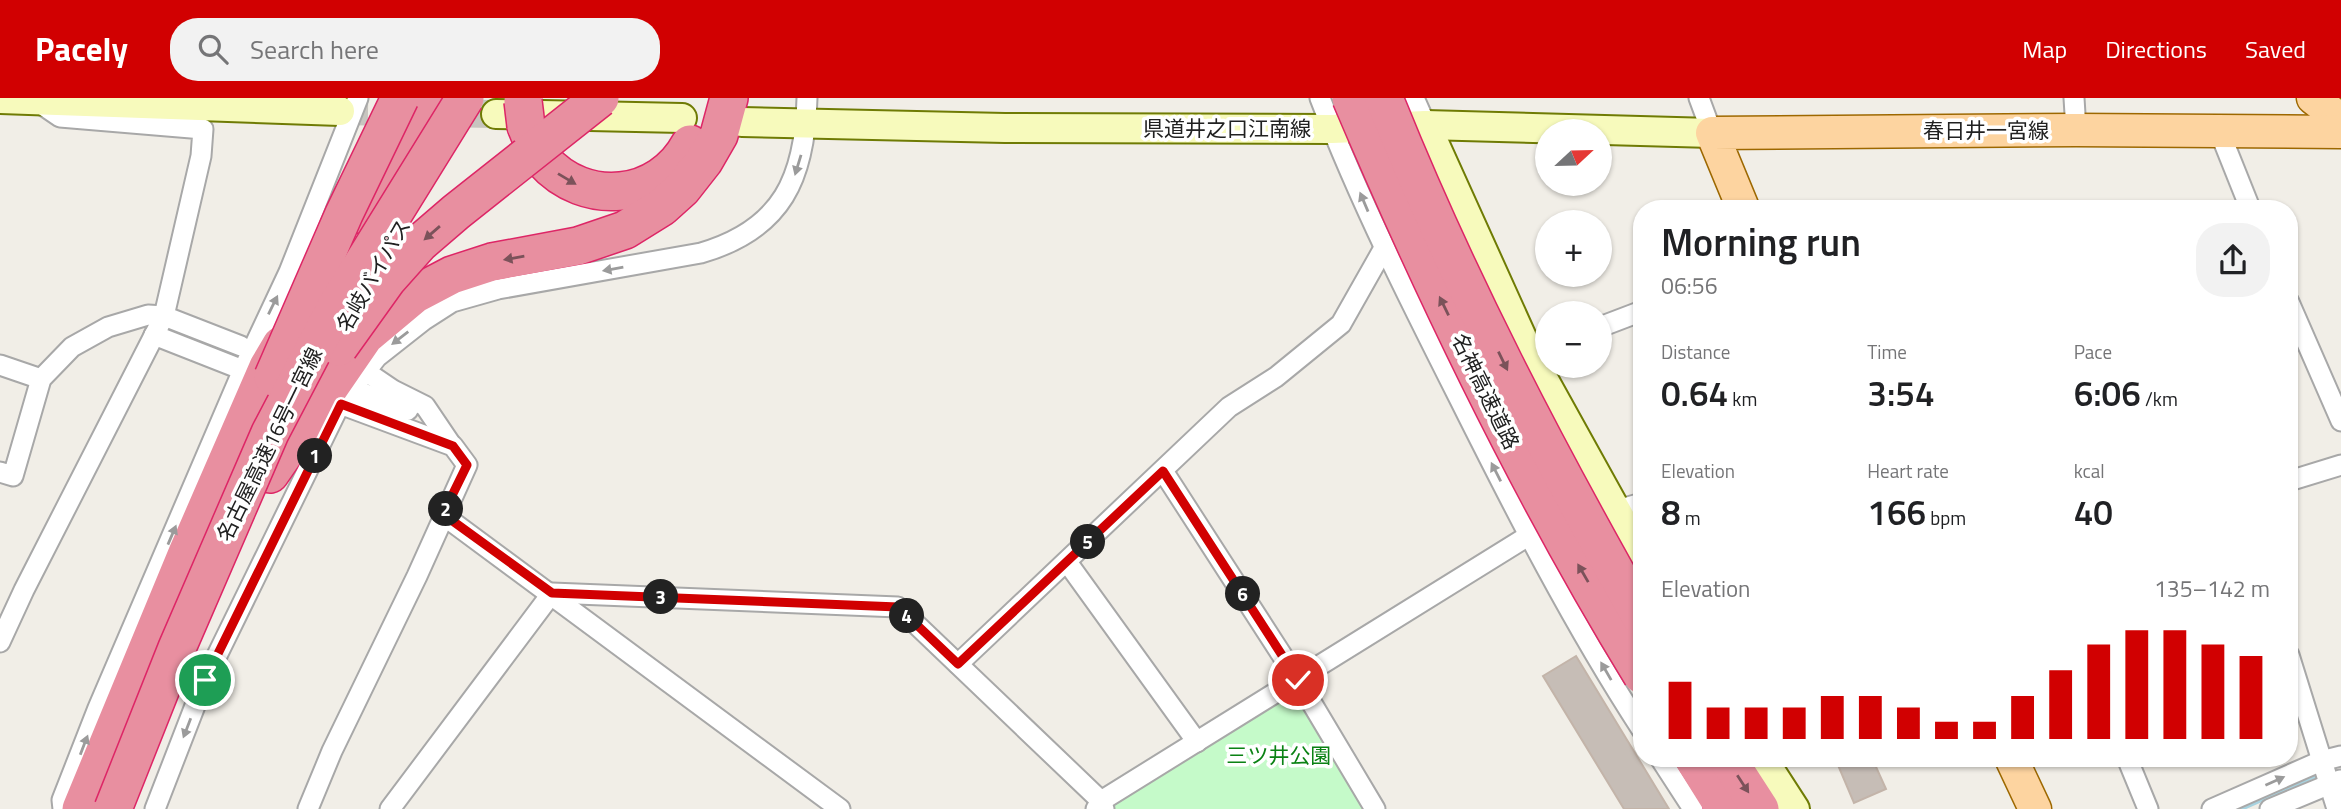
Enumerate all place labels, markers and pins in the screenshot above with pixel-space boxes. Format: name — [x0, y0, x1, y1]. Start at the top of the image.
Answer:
pin: 1 — [298, 438, 332, 474]
pin: 2 — [428, 492, 464, 526]
pin: 5 — [1070, 524, 1106, 560]
pin: 6 — [1226, 576, 1260, 612]
pin: 3 — [644, 580, 678, 614]
pin: 4 — [890, 598, 925, 634]
pin — [175, 650, 235, 710]
pin — [1268, 650, 1328, 710]

